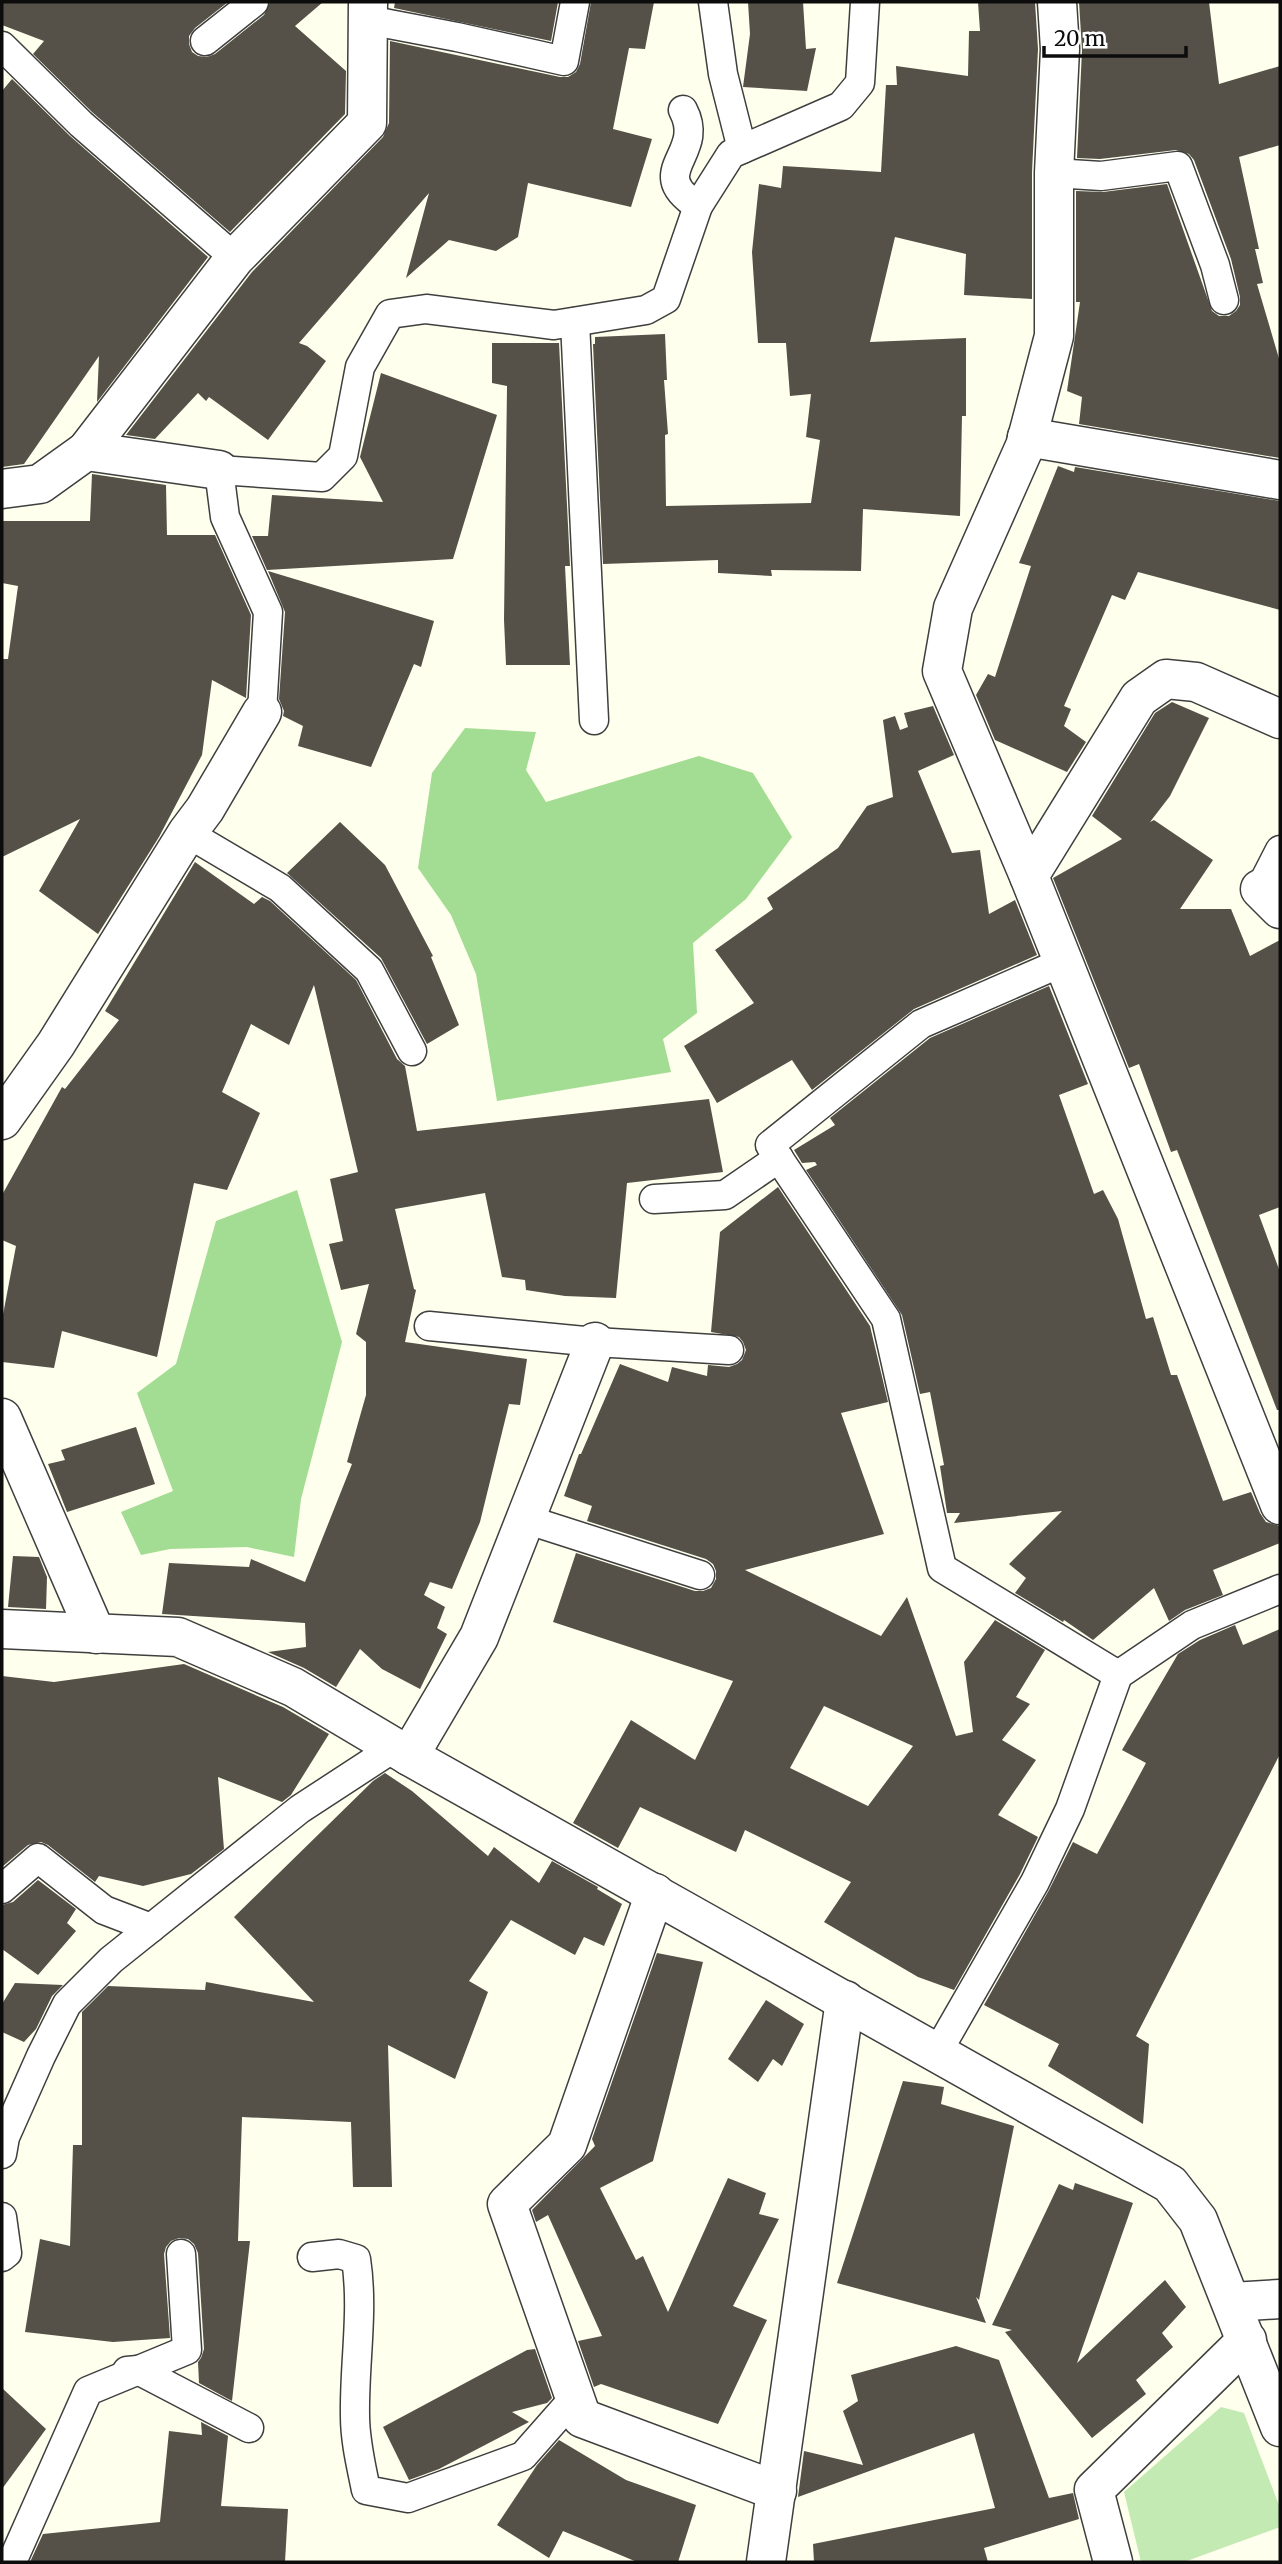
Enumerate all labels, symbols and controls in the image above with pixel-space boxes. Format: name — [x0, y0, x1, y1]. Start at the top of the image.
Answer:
scale bar — [1044, 14, 1186, 58]
text: 20 m — [1054, 25, 1106, 52]

